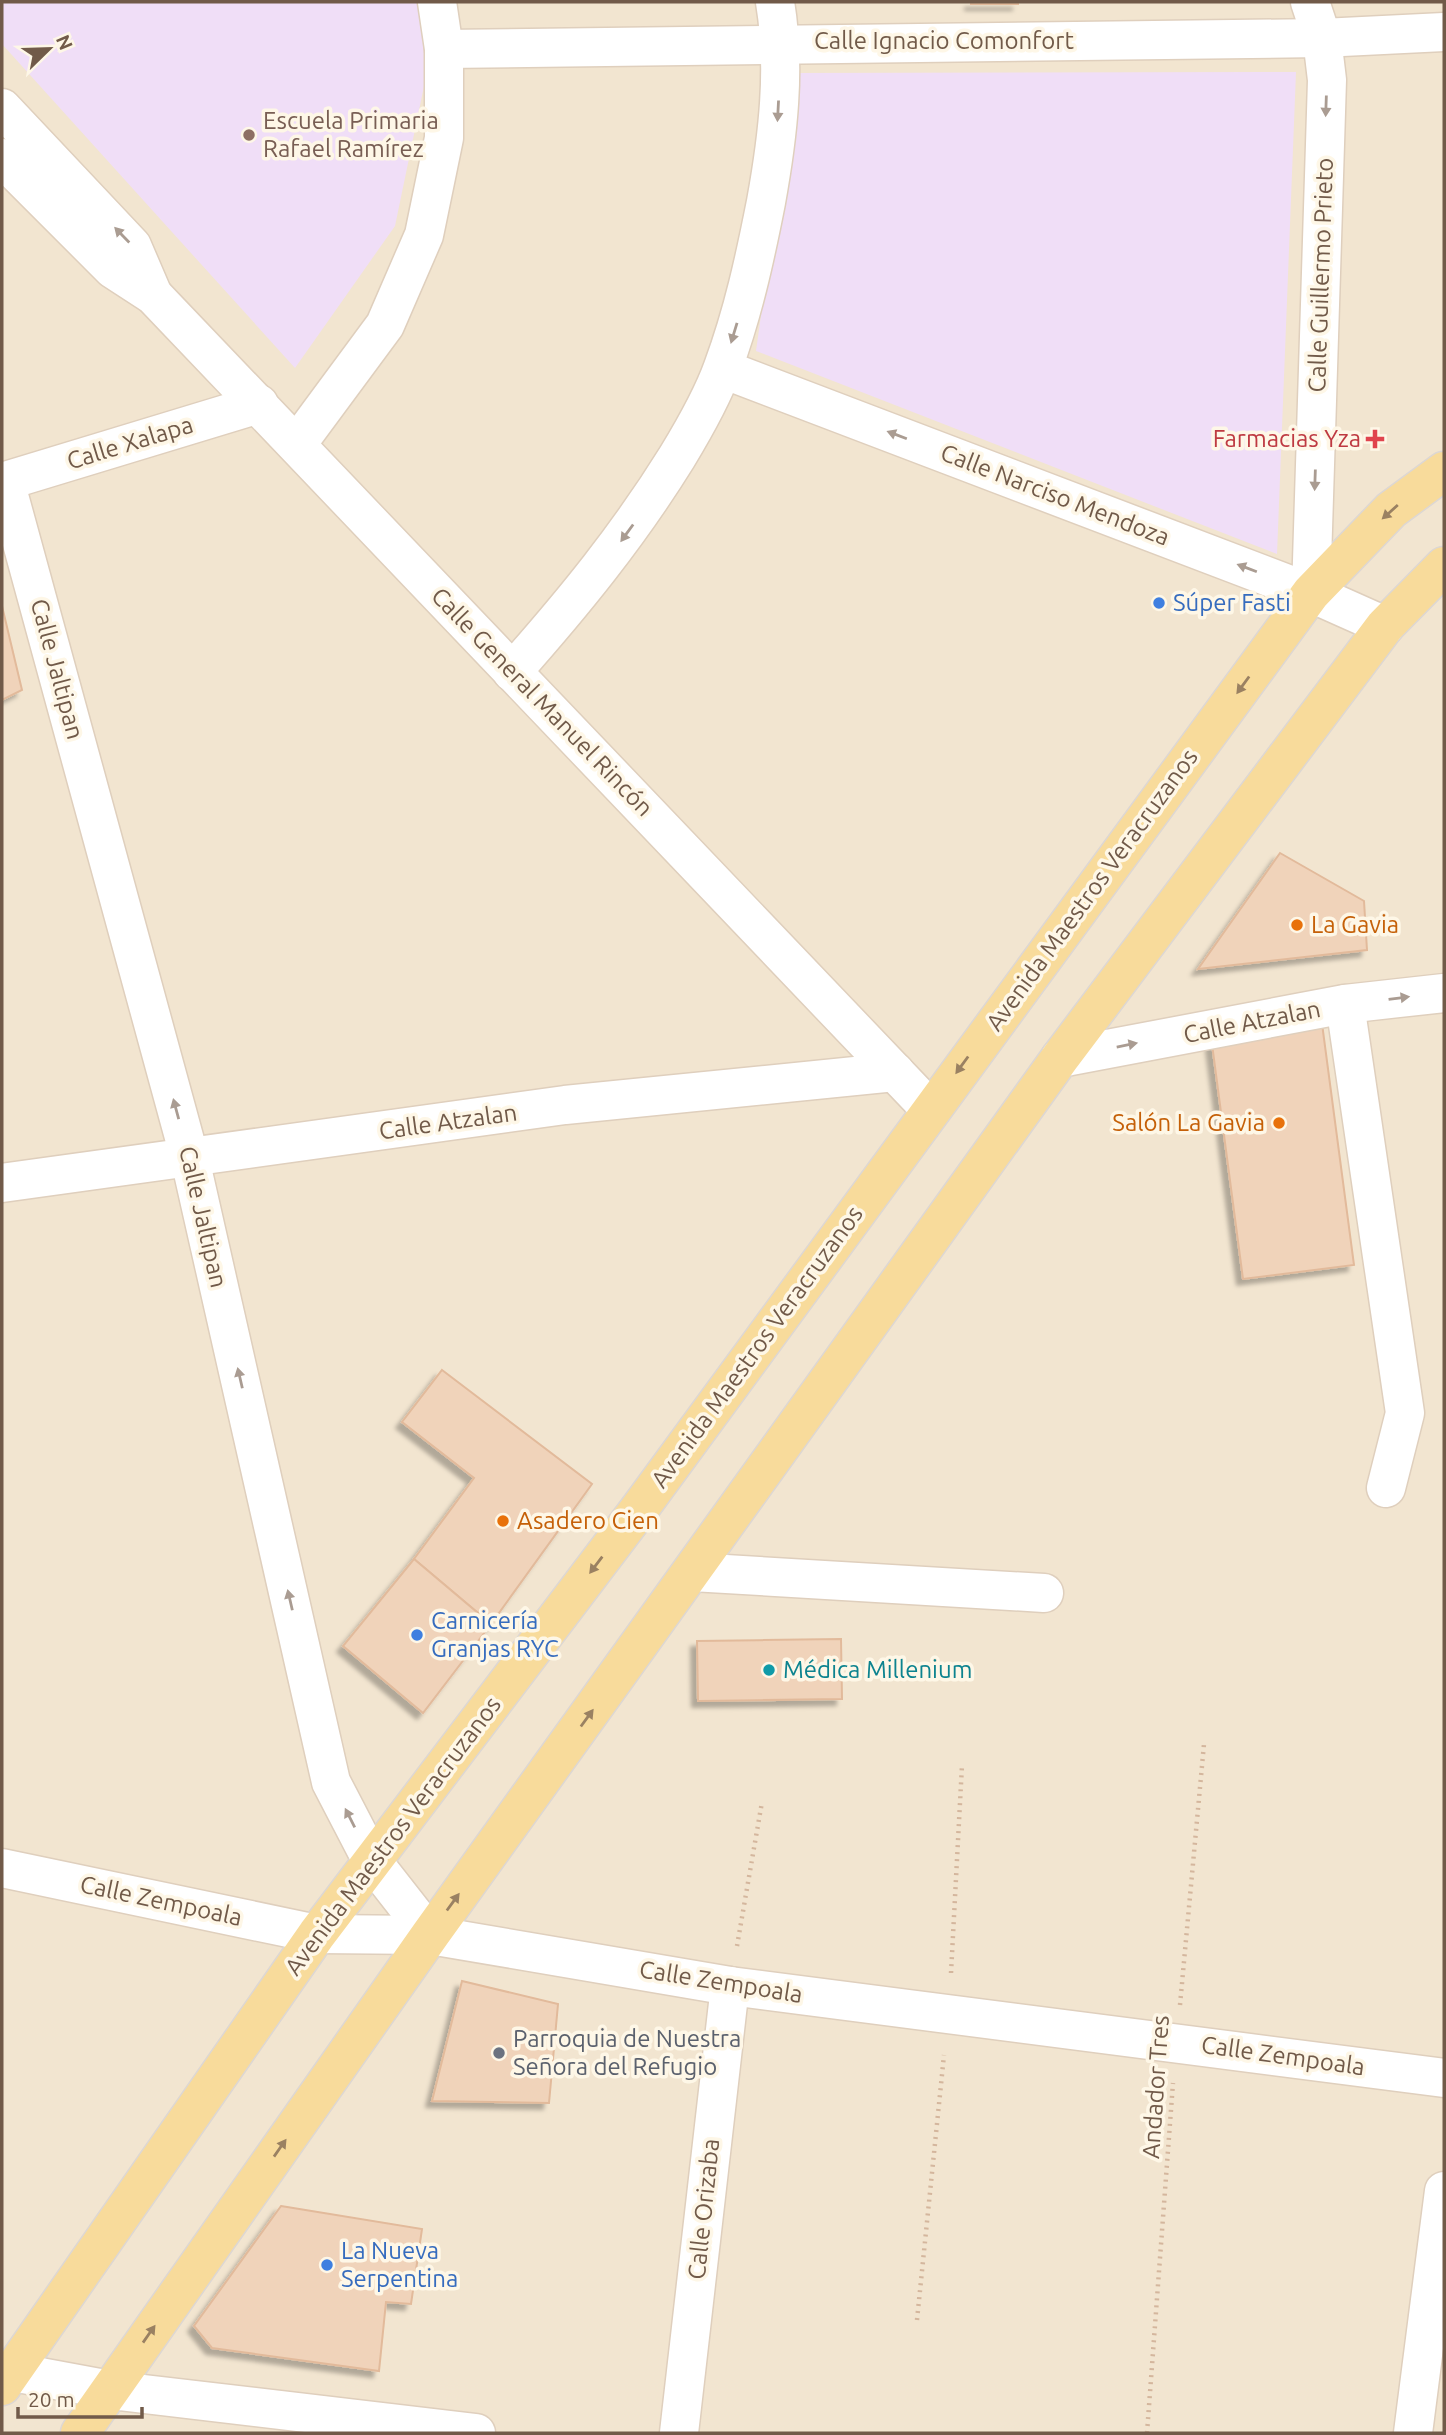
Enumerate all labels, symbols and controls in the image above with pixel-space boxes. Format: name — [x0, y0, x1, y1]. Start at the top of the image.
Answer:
north arrow — [14, 14, 84, 84]
street label: Calle Ignacio Comonfort — [814, 27, 1074, 54]
text: N — [52, 32, 78, 53]
one-way arrow — [1320, 95, 1331, 117]
one-way arrow — [772, 100, 783, 122]
place label: Escuela Primaria Rafael Ramírez — [263, 107, 439, 162]
marker: Escuela Primaria Rafael Ramírez — [241, 127, 257, 143]
street label: Calle Guillermo Prieto — [1303, 157, 1338, 393]
one-way arrow — [114, 226, 130, 244]
one-way arrow — [728, 323, 738, 344]
street label: Calle Xalapa — [64, 411, 196, 475]
place label: Farmacias Yza — [1213, 425, 1361, 452]
one-way arrow — [887, 430, 908, 441]
marker: Farmacias Yza — [1367, 431, 1383, 447]
street label: Calle Narciso Mendoza — [937, 438, 1173, 551]
one-way arrow — [1309, 470, 1320, 492]
one-way arrow — [1382, 504, 1399, 520]
one-way arrow — [620, 524, 634, 542]
one-way arrow — [1237, 563, 1258, 574]
street label: Calle General Manuel Rincón — [426, 582, 659, 821]
place label: Súper Fasti — [1173, 589, 1291, 616]
marker: Súper Fasti — [1151, 595, 1167, 611]
street label: Calle Jaltipan — [26, 596, 89, 742]
one-way arrow — [1236, 676, 1250, 694]
street label: Avenida Maestros Veracruzanos — [980, 744, 1203, 1036]
place label: La Gavia — [1311, 911, 1399, 938]
marker: La Gavia — [1289, 917, 1305, 933]
one-way arrow — [1389, 992, 1411, 1003]
street label: Calle Atzalan — [1181, 995, 1323, 1048]
one-way arrow — [1116, 1039, 1138, 1050]
one-way arrow — [955, 1056, 970, 1074]
one-way arrow — [171, 1098, 181, 1119]
street label: Calle Atzalan — [377, 1098, 519, 1145]
place label: Salón La Gavia — [1112, 1109, 1265, 1136]
marker: Salón La Gavia — [1271, 1115, 1287, 1131]
street label: Calle Jaltipan — [174, 1144, 233, 1290]
street label: Avenida Maestros Veracruzanos — [645, 1201, 868, 1493]
one-way arrow — [234, 1367, 245, 1389]
place label: Asadero Cien — [517, 1507, 659, 1534]
marker: Asadero Cien — [495, 1513, 511, 1529]
one-way arrow — [589, 1556, 604, 1574]
one-way arrow — [284, 1589, 295, 1611]
place label: Carnicería Granjas RYC — [431, 1607, 559, 1662]
marker: Carnicería Granjas RYC — [409, 1627, 425, 1643]
place label: Médica Millenium — [783, 1656, 972, 1683]
marker: Médica Millenium — [761, 1662, 777, 1678]
street label: Avenida Maestros Veracruzanos — [279, 1691, 506, 1980]
one-way arrow — [579, 1709, 593, 1727]
one-way arrow — [345, 1808, 356, 1828]
street label: Calle Zempoala — [78, 1870, 245, 1931]
one-way arrow — [446, 1893, 460, 1911]
street label: Calle Zempoala — [637, 1955, 805, 2008]
street label: Andador Tres — [1137, 2014, 1174, 2160]
place label: Parroquia de Nuestra Señora del Refugio — [513, 2025, 741, 2080]
street label: Calle Zempoala — [1199, 2031, 1367, 2080]
marker: Parroquia de Nuestra Señora del Refugio — [491, 2045, 507, 2061]
street label: Calle Orizaba — [683, 2137, 724, 2281]
one-way arrow — [273, 2139, 287, 2157]
place label: La Nueva Serpentina — [341, 2237, 458, 2292]
marker: La Nueva Serpentina — [319, 2257, 335, 2273]
one-way arrow — [142, 2325, 156, 2343]
scale bar — [18, 2376, 142, 2420]
text: 20 m — [28, 2387, 75, 2411]

